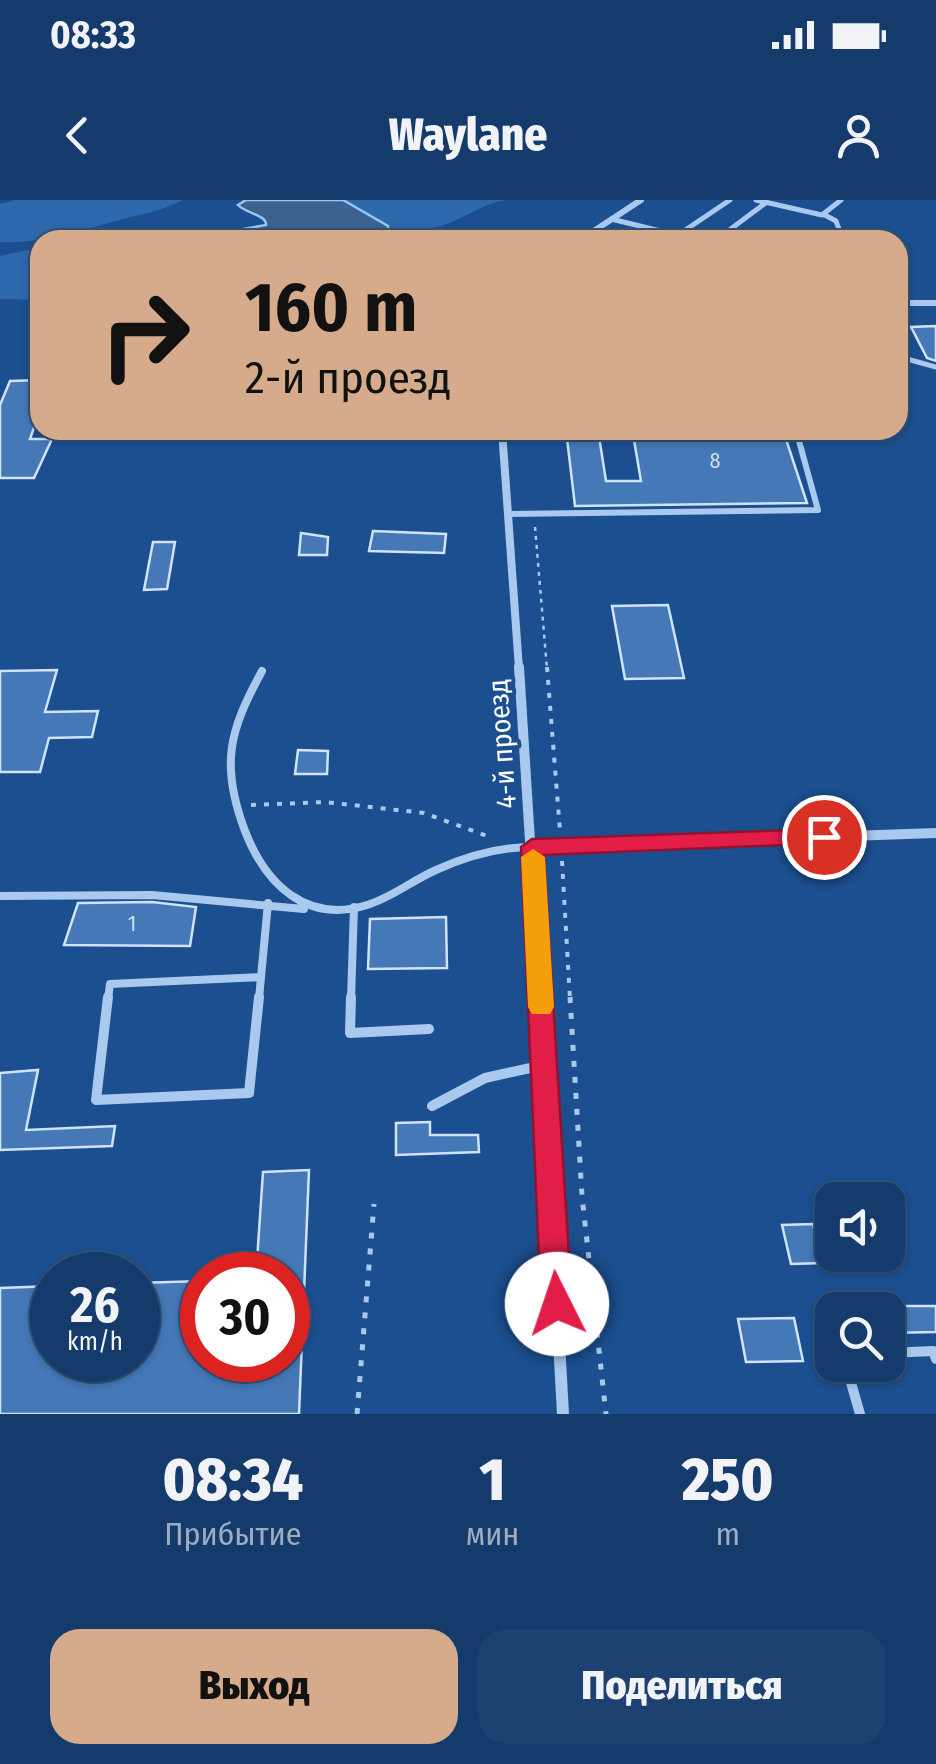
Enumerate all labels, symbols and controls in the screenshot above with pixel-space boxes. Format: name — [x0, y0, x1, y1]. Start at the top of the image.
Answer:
text: 08:33 — [50, 12, 136, 58]
icon: back — [50, 108, 105, 163]
text: Waylane — [389, 108, 547, 162]
icon: person — [831, 108, 886, 163]
text: 160 m — [245, 266, 417, 350]
icon: right — [80, 270, 210, 400]
text: 2-й проезд — [245, 351, 451, 405]
house number: 8 — [709, 447, 721, 474]
street label: 4-й проезд — [481, 678, 523, 810]
pin — [782, 795, 867, 880]
icon: arrive — [797, 810, 852, 865]
house number: 1 — [128, 910, 136, 937]
map controls — [815, 1182, 905, 1382]
button: sound — [815, 1182, 905, 1272]
speed limit sign: 30 — [180, 1252, 310, 1382]
position arrow — [505, 1252, 609, 1356]
text: 26 — [70, 1275, 120, 1335]
button: search — [815, 1292, 905, 1382]
text: km/h — [67, 1327, 123, 1357]
text: 08:34 — [163, 1444, 303, 1516]
text: 1 — [480, 1444, 506, 1516]
text: 250 — [682, 1444, 773, 1516]
text: Прибытие — [164, 1515, 302, 1553]
text: мин — [466, 1515, 519, 1553]
text: m — [715, 1515, 740, 1553]
button: Выход — [50, 1629, 458, 1744]
button: Поделиться — [478, 1629, 886, 1744]

